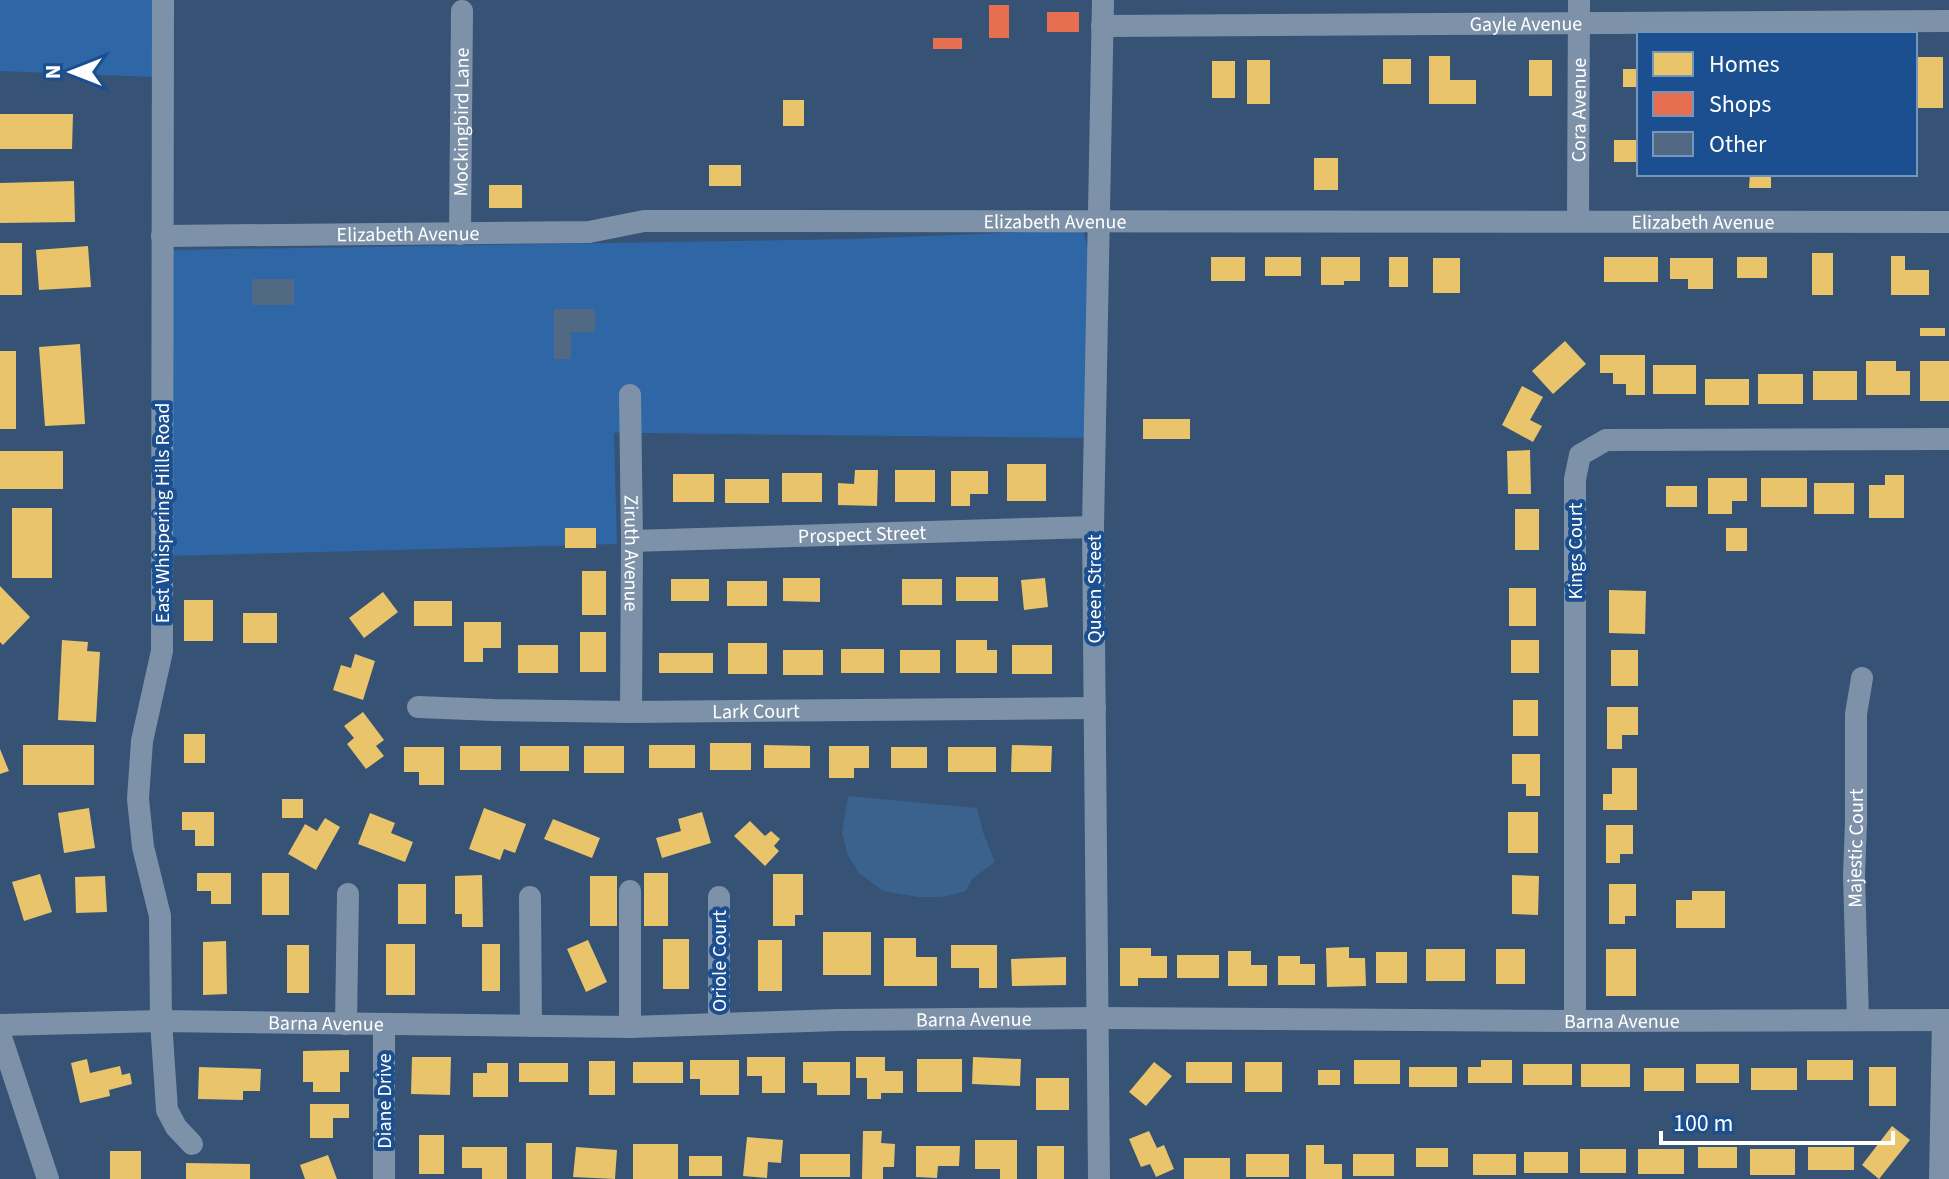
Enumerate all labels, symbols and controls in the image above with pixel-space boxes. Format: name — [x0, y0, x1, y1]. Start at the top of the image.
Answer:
street label: Gayle Avenue — [1470, 10, 1582, 39]
north arrow — [32, 32, 112, 112]
legend — [1637, 32, 1917, 176]
street label: Mockingbird Lane — [447, 47, 477, 197]
text: Homes — [1709, 47, 1780, 82]
street label: Cora Avenue — [1565, 58, 1594, 162]
text: N — [37, 65, 69, 79]
text: Shops — [1709, 87, 1771, 122]
text: Other — [1709, 127, 1767, 162]
street label: Elizabeth Avenue — [983, 208, 1126, 236]
street label: Elizabeth Avenue — [1631, 209, 1774, 237]
street label: Elizabeth Avenue — [336, 220, 480, 249]
street label: East Whispering Hills Road — [149, 403, 177, 623]
street label: Ziruth Avenue — [616, 494, 645, 612]
street label: Kings Court — [1562, 502, 1590, 599]
street label: Prospect Street — [797, 519, 927, 551]
street label: Queen Street — [1081, 534, 1109, 644]
street label: Lark Court — [712, 698, 800, 726]
street label: Majestic Court — [1841, 788, 1871, 908]
street label: Oriole Court — [706, 910, 734, 1012]
street label: Barna Avenue — [916, 1006, 1032, 1034]
street label: Barna Avenue — [1564, 1008, 1680, 1036]
street label: Barna Avenue — [268, 1009, 384, 1039]
street label: Diane Drive — [371, 1053, 399, 1149]
scale bar — [1661, 1095, 1893, 1145]
text: 100 m — [1673, 1106, 1733, 1141]

